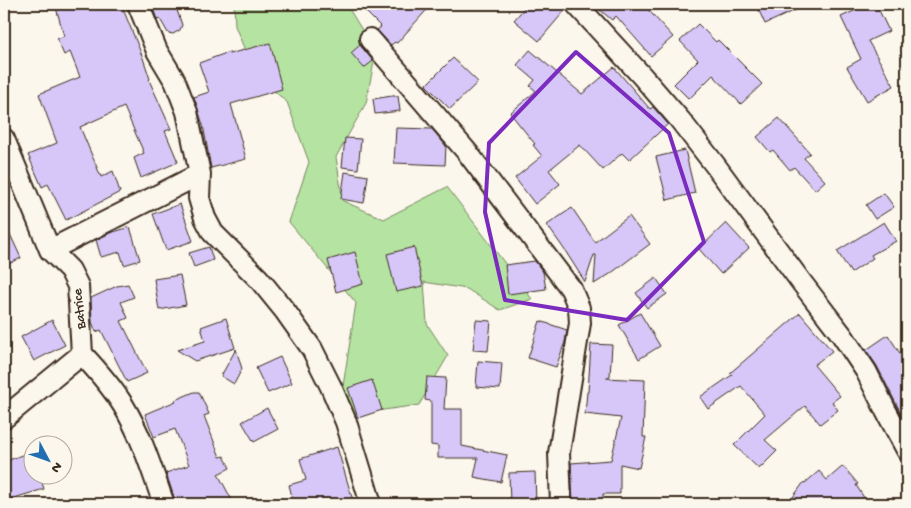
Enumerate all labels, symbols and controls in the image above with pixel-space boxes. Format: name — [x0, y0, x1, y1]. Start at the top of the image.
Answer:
street label: Batrice — [70, 287, 91, 331]
north arrow — [22, 436, 72, 486]
text: N — [47, 458, 65, 476]

